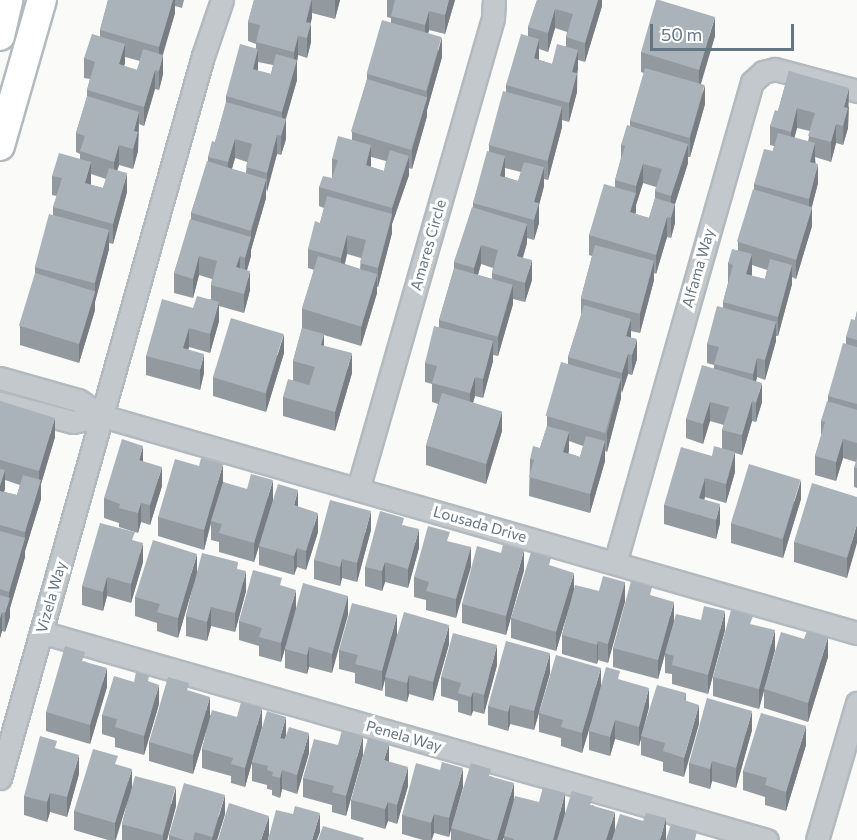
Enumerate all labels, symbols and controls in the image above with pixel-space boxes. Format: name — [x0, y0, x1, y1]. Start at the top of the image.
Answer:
scale bar — [653, 12, 797, 50]
text: 50 m — [661, 23, 702, 45]
street label: Amares Circle — [406, 198, 450, 292]
street label: Alfama Way — [678, 226, 718, 310]
street label: Lousada Drive — [431, 502, 529, 546]
street label: Vizela Way — [32, 559, 70, 635]
street label: Penela Way — [364, 717, 444, 755]

